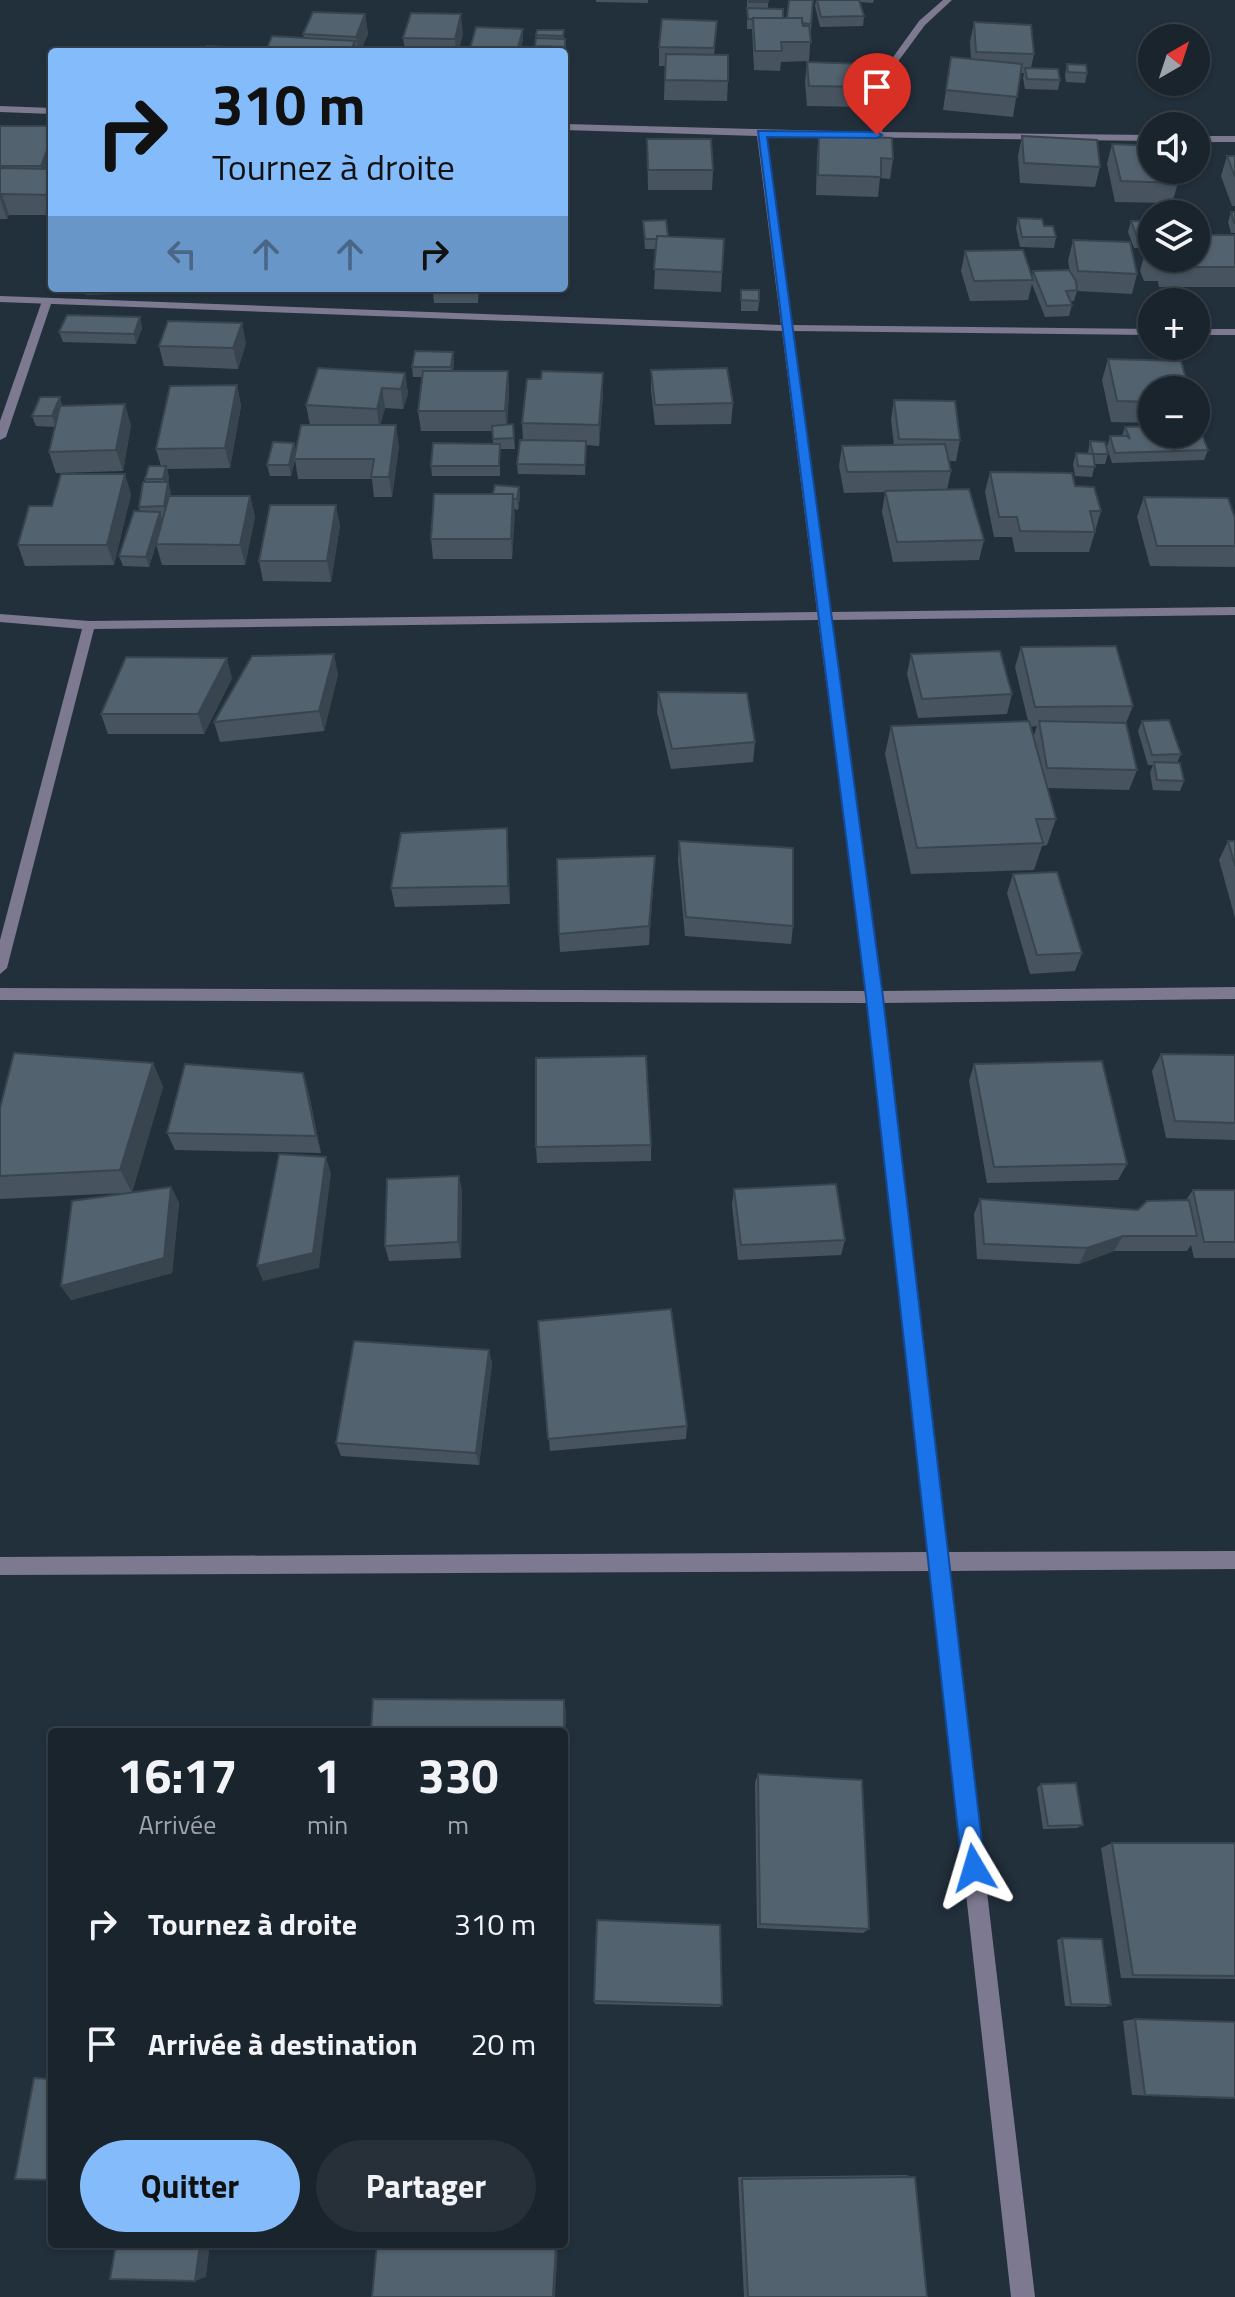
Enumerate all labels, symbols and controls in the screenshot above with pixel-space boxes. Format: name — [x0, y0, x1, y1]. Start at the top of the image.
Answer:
north arrow — [1138, 24, 1210, 96]
map controls — [1138, 24, 1210, 448]
pin — [843, 53, 911, 135]
text: 310 m — [212, 62, 365, 147]
icon: arrive — [855, 65, 899, 109]
icon: right — [80, 80, 184, 184]
button: sound — [1138, 112, 1210, 184]
text: Tournez à droite — [212, 139, 455, 194]
button: layers — [1138, 200, 1210, 272]
icon: left — [160, 232, 204, 276]
icon: ahead — [244, 232, 288, 276]
icon: ahead — [328, 232, 372, 276]
icon: right — [412, 232, 456, 276]
button: + — [1138, 288, 1210, 360]
button: − — [1138, 376, 1210, 448]
text: 16:17 — [118, 1739, 237, 1812]
text: 1 — [314, 1739, 341, 1812]
text: 330 — [418, 1739, 498, 1812]
text: Arrivée — [139, 1805, 216, 1844]
text: min — [307, 1805, 348, 1844]
text: m — [447, 1805, 469, 1844]
position arrow — [932, 1826, 1016, 1910]
text: Tournez à droite — [148, 1901, 357, 1947]
text: 310 m — [454, 1901, 536, 1947]
icon: right — [80, 1902, 124, 1946]
text: Arrivée à destination — [148, 2021, 418, 2067]
text: 20 m — [471, 2021, 536, 2067]
icon: arrive — [80, 2022, 124, 2066]
button: Quitter — [80, 2140, 300, 2232]
button: Partager — [316, 2140, 536, 2232]

